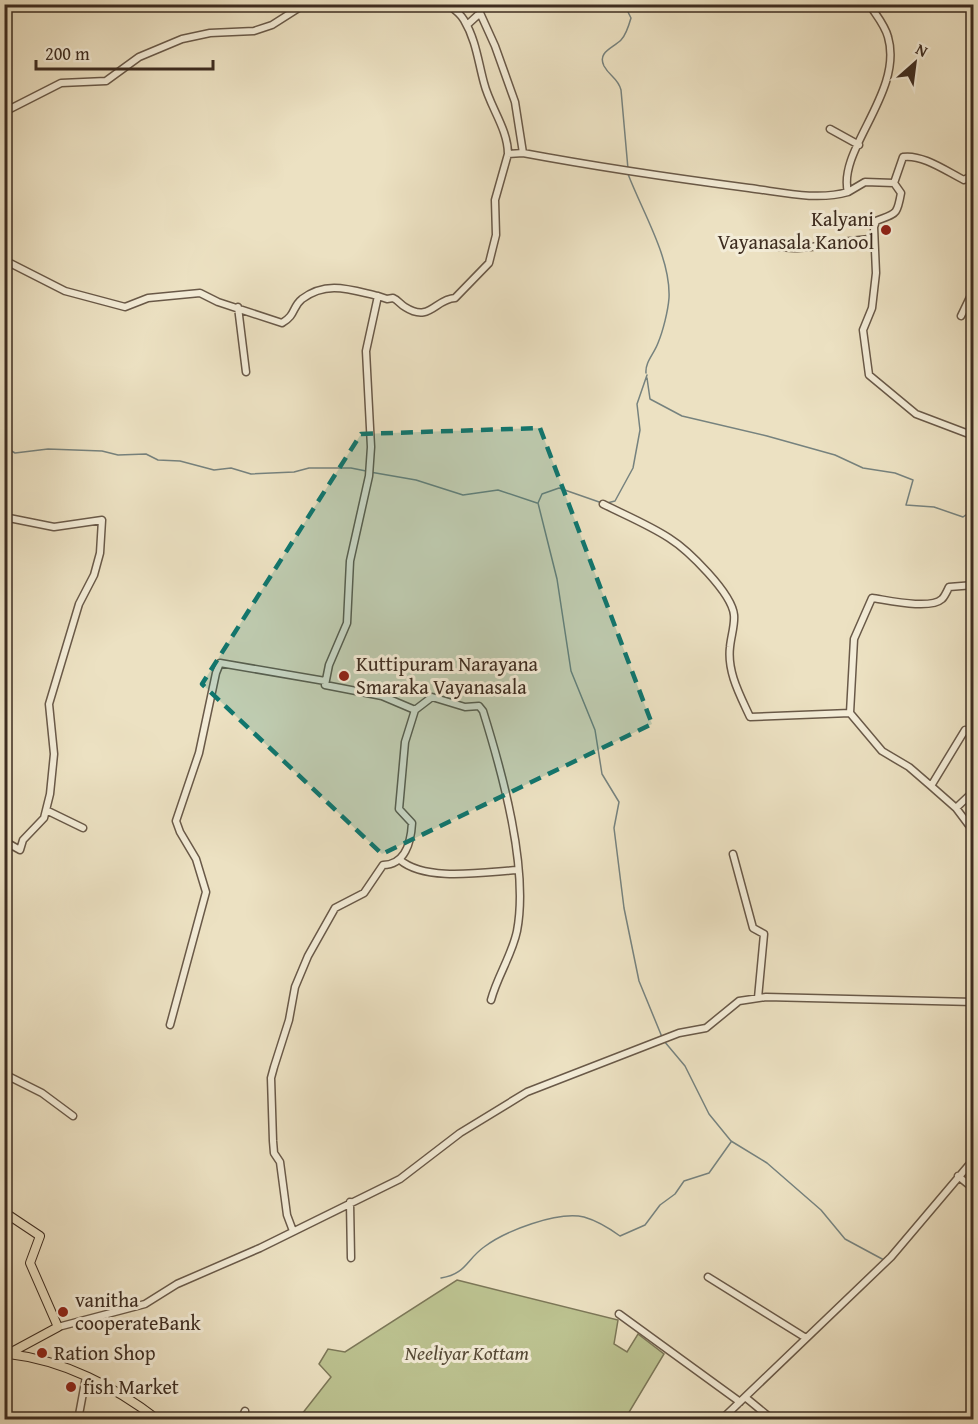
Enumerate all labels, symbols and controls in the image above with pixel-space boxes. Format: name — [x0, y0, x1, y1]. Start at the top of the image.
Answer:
scale bar — [36, 33, 213, 71]
north arrow — [885, 33, 945, 93]
text: N — [912, 37, 933, 63]
text: 200 m — [45, 40, 90, 67]
place label: Kalyani Vayanasala Kanool — [717, 204, 874, 256]
marker: Kalyani Vayanasala Kanool — [879, 223, 893, 237]
place label: Kuttipuram Narayana Smaraka Vayanasala — [356, 649, 539, 701]
marker: Kuttipuram Narayana Smaraka Vayanasala — [337, 669, 351, 683]
place label: vanitha cooperateBank — [75, 1285, 201, 1337]
marker: vanitha cooperateBank — [56, 1305, 70, 1319]
place label: Ration Shop — [54, 1338, 156, 1367]
park label: Neeliyar Kottam — [404, 1338, 529, 1367]
marker: Ration Shop — [35, 1346, 49, 1360]
place label: fish Market — [83, 1372, 179, 1401]
marker: fish Market — [64, 1380, 78, 1394]

